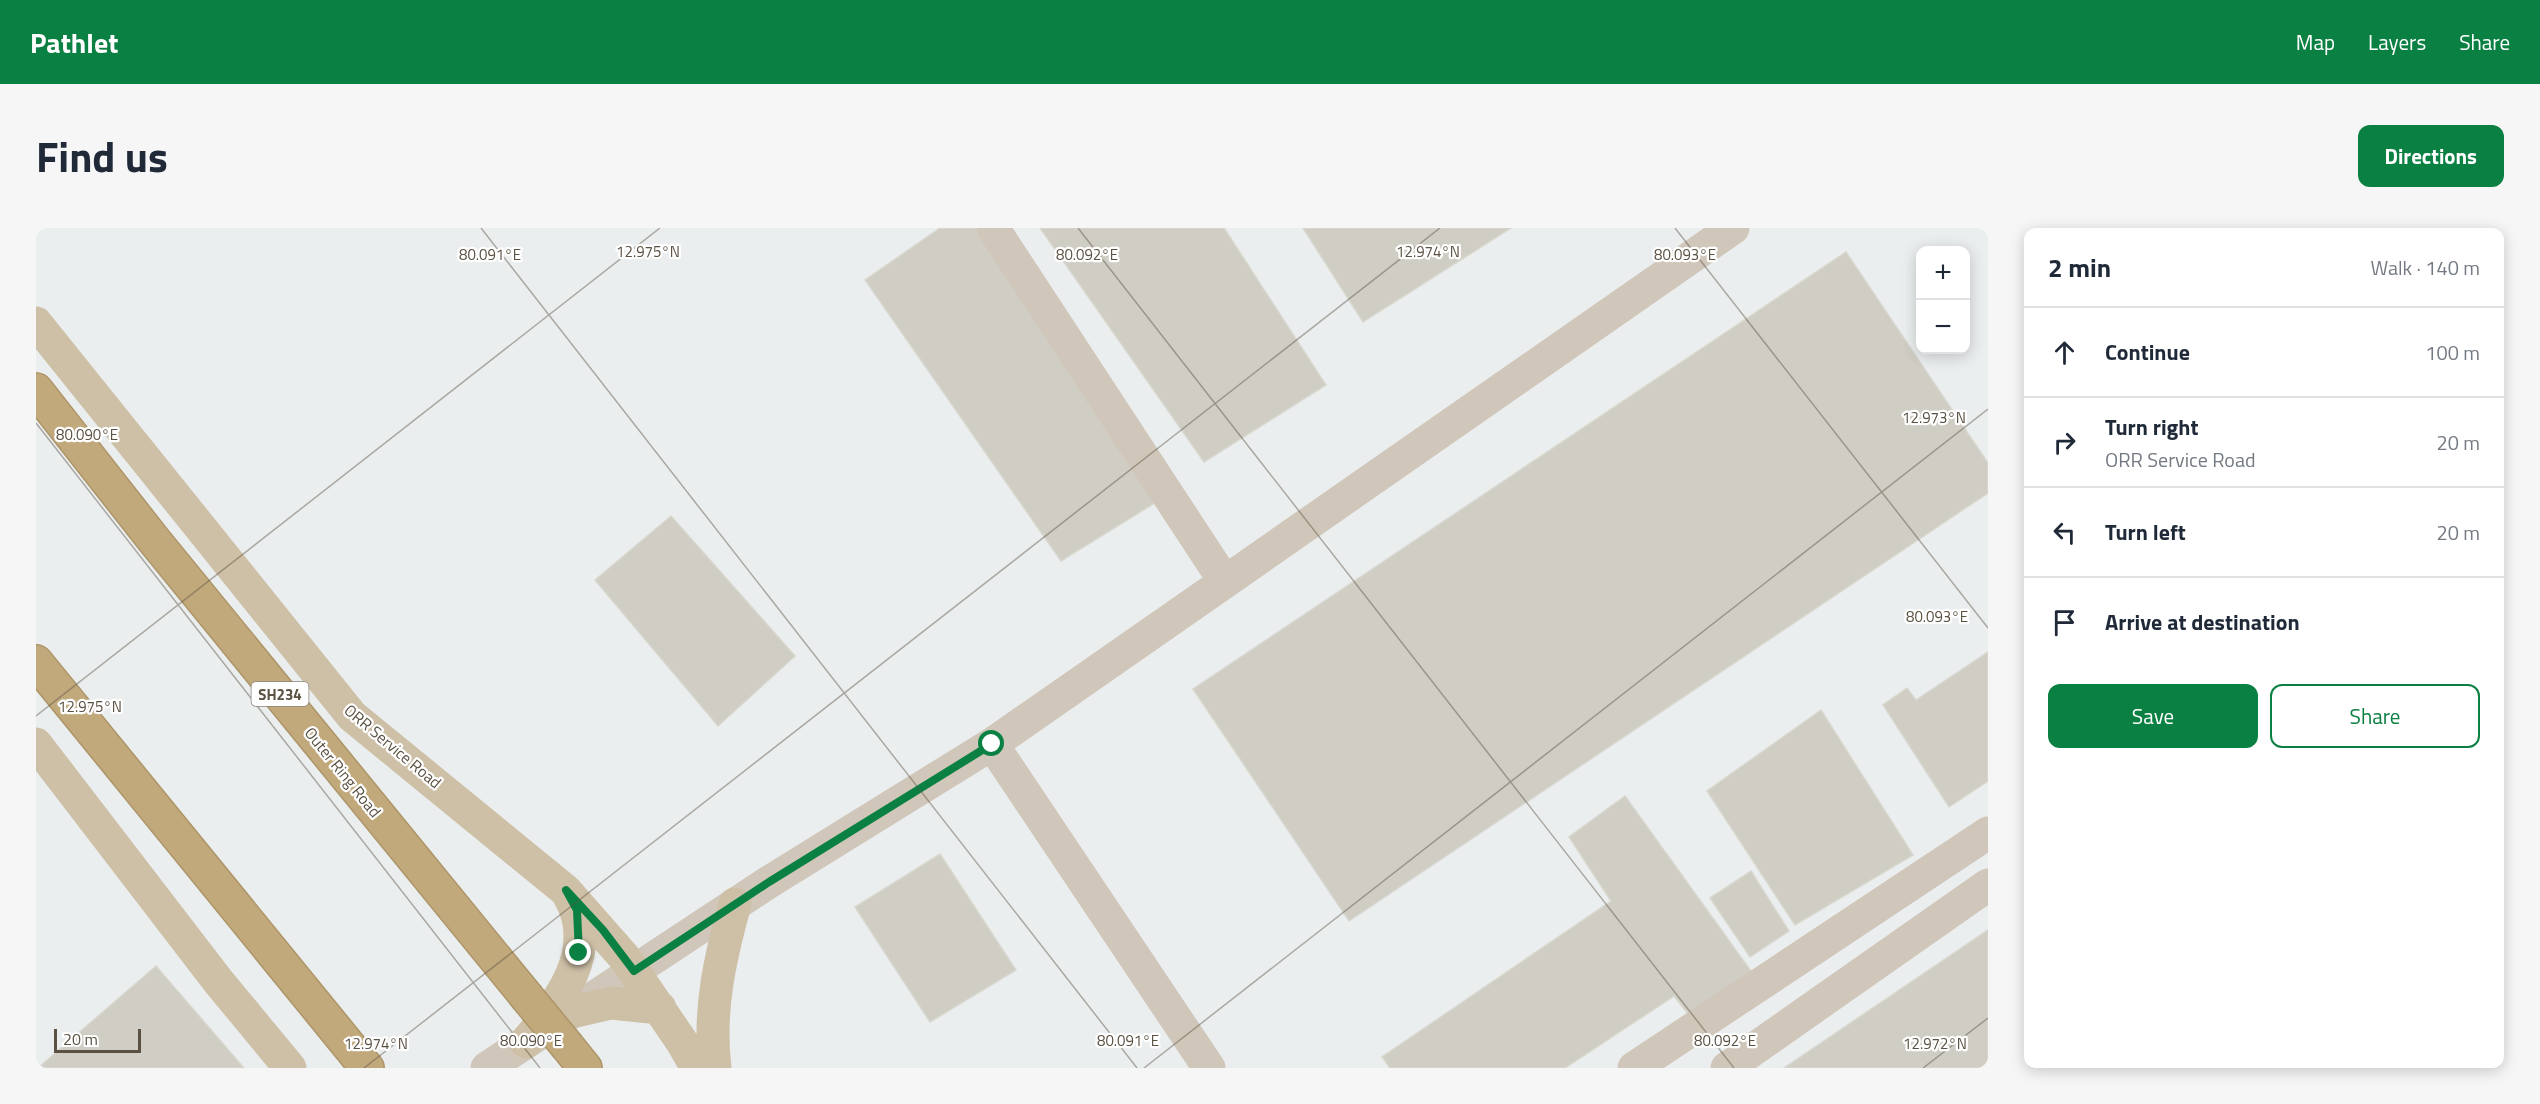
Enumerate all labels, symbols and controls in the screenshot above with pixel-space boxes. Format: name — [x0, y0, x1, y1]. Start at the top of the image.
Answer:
text: Pathlet — [30, 21, 118, 64]
text: Map — [2296, 26, 2335, 58]
text: Layers — [2368, 26, 2426, 58]
text: Share — [2459, 26, 2510, 58]
text: Find us — [36, 124, 168, 188]
button: Directions — [2358, 125, 2504, 187]
text: 12.975°N — [616, 240, 680, 263]
text: 12.974°N — [1396, 240, 1460, 263]
text: 80.091°E — [459, 243, 521, 266]
text: 80.092°E — [1056, 243, 1118, 266]
text: 80.093°E — [1654, 243, 1716, 266]
map controls — [1916, 246, 1970, 354]
button: + — [1916, 246, 1970, 300]
text: 2 min — [2048, 248, 2111, 287]
text: Walk · 140 m — [2371, 252, 2480, 283]
button: − — [1916, 300, 1970, 354]
text: Continue — [2105, 335, 2190, 369]
icon: ahead — [2048, 336, 2081, 369]
text: 100 m — [2425, 337, 2480, 368]
text: 12.973°N — [1902, 406, 1966, 429]
text: Turn right — [2105, 410, 2199, 444]
text: 80.090°E — [56, 423, 118, 446]
icon: right — [2048, 426, 2081, 459]
text: 20 m — [2436, 427, 2480, 458]
text: ORR Service Road — [2105, 444, 2256, 475]
text: Turn left — [2105, 515, 2186, 549]
icon: left — [2048, 516, 2081, 549]
text: 20 m — [2436, 517, 2480, 548]
text: 80.093°E — [1906, 605, 1968, 628]
text: Arrive at destination — [2105, 605, 2300, 639]
icon: arrive — [2048, 606, 2081, 639]
road number: SH234 — [252, 682, 308, 706]
button: Save — [2048, 684, 2258, 748]
button: Share — [2270, 684, 2480, 748]
text: 12.975°N — [58, 695, 122, 718]
street label: ORR Service Road — [339, 698, 447, 794]
street label: Outer Ring Road — [299, 722, 387, 822]
route start — [978, 730, 1004, 756]
route end — [565, 939, 591, 965]
scale bar — [54, 1026, 141, 1054]
text: 20 m — [63, 1027, 98, 1051]
text: 80.090°E — [500, 1029, 562, 1052]
text: 80.091°E — [1097, 1029, 1159, 1052]
text: 80.092°E — [1694, 1029, 1756, 1052]
text: 12.974°N — [344, 1032, 408, 1055]
text: 12.972°N — [1903, 1032, 1967, 1055]

